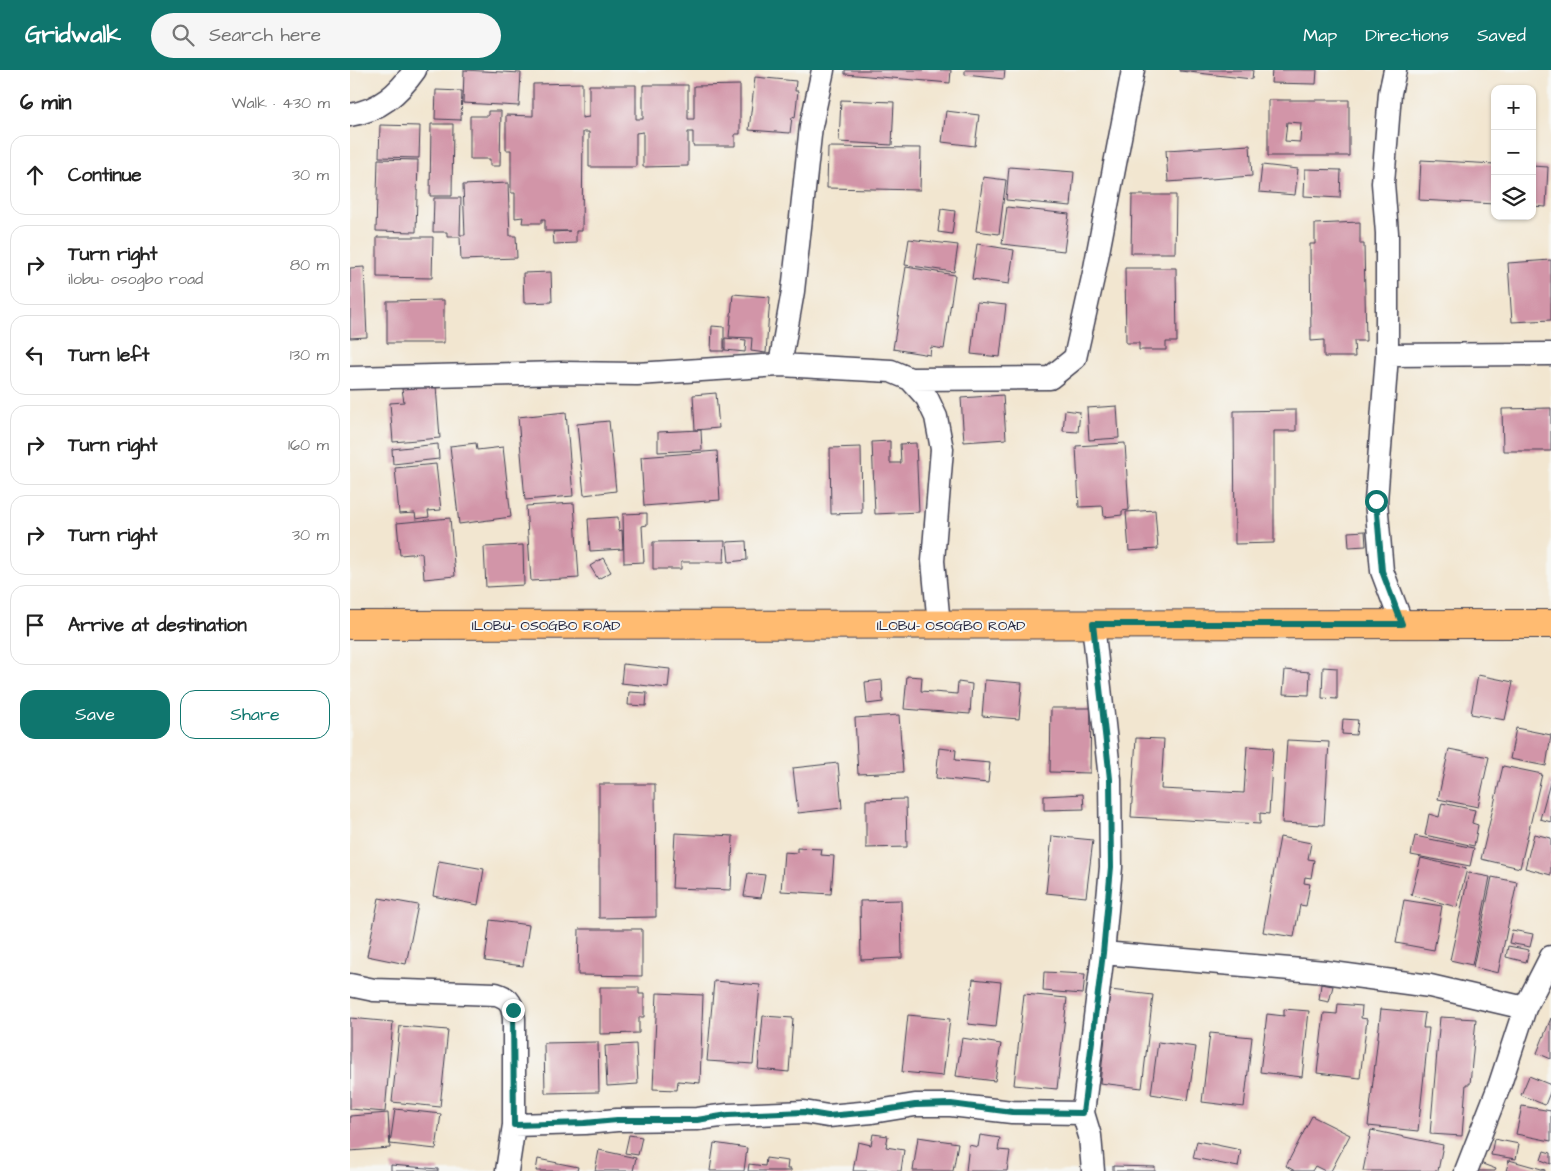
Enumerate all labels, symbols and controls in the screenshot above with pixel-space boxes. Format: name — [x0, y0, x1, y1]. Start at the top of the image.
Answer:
search box — [151, 13, 501, 58]
text: Gridwalk — [25, 18, 121, 52]
icon: search — [169, 21, 197, 49]
text: Search here — [209, 22, 321, 49]
text: Map — [1303, 23, 1337, 48]
text: Directions — [1365, 23, 1449, 48]
text: Saved — [1477, 23, 1526, 48]
map controls — [1491, 85, 1536, 220]
button: + — [1491, 85, 1536, 130]
text: 6 min — [20, 88, 72, 117]
text: Walk · 430 m — [231, 92, 330, 114]
button: − — [1491, 130, 1536, 175]
icon: ahead — [21, 161, 49, 189]
text: Continue — [68, 162, 142, 189]
text: 30 m — [292, 164, 329, 186]
button: layers — [1491, 175, 1536, 220]
text: Turn right — [68, 241, 157, 268]
icon: right — [21, 251, 49, 279]
text: 80 m — [290, 254, 329, 276]
text: ilobu- osogbo road — [68, 268, 203, 290]
icon: left — [21, 341, 49, 369]
text: Turn left — [68, 342, 149, 369]
text: 130 m — [290, 344, 329, 366]
icon: right — [21, 431, 49, 459]
text: Turn right — [68, 432, 157, 459]
text: 160 m — [288, 434, 329, 456]
route start — [1365, 490, 1388, 513]
icon: right — [21, 521, 49, 549]
text: Turn right — [68, 522, 157, 549]
text: 30 m — [292, 524, 329, 546]
icon: arrive — [21, 611, 49, 639]
text: Arrive at destination — [68, 612, 247, 639]
street label: ILOBU- OSOGBO ROAD — [472, 616, 620, 636]
street label: ILOBU- OSOGBO ROAD — [877, 616, 1025, 636]
button: Save — [20, 690, 170, 739]
button: Share — [180, 690, 330, 739]
route end — [502, 999, 525, 1022]

